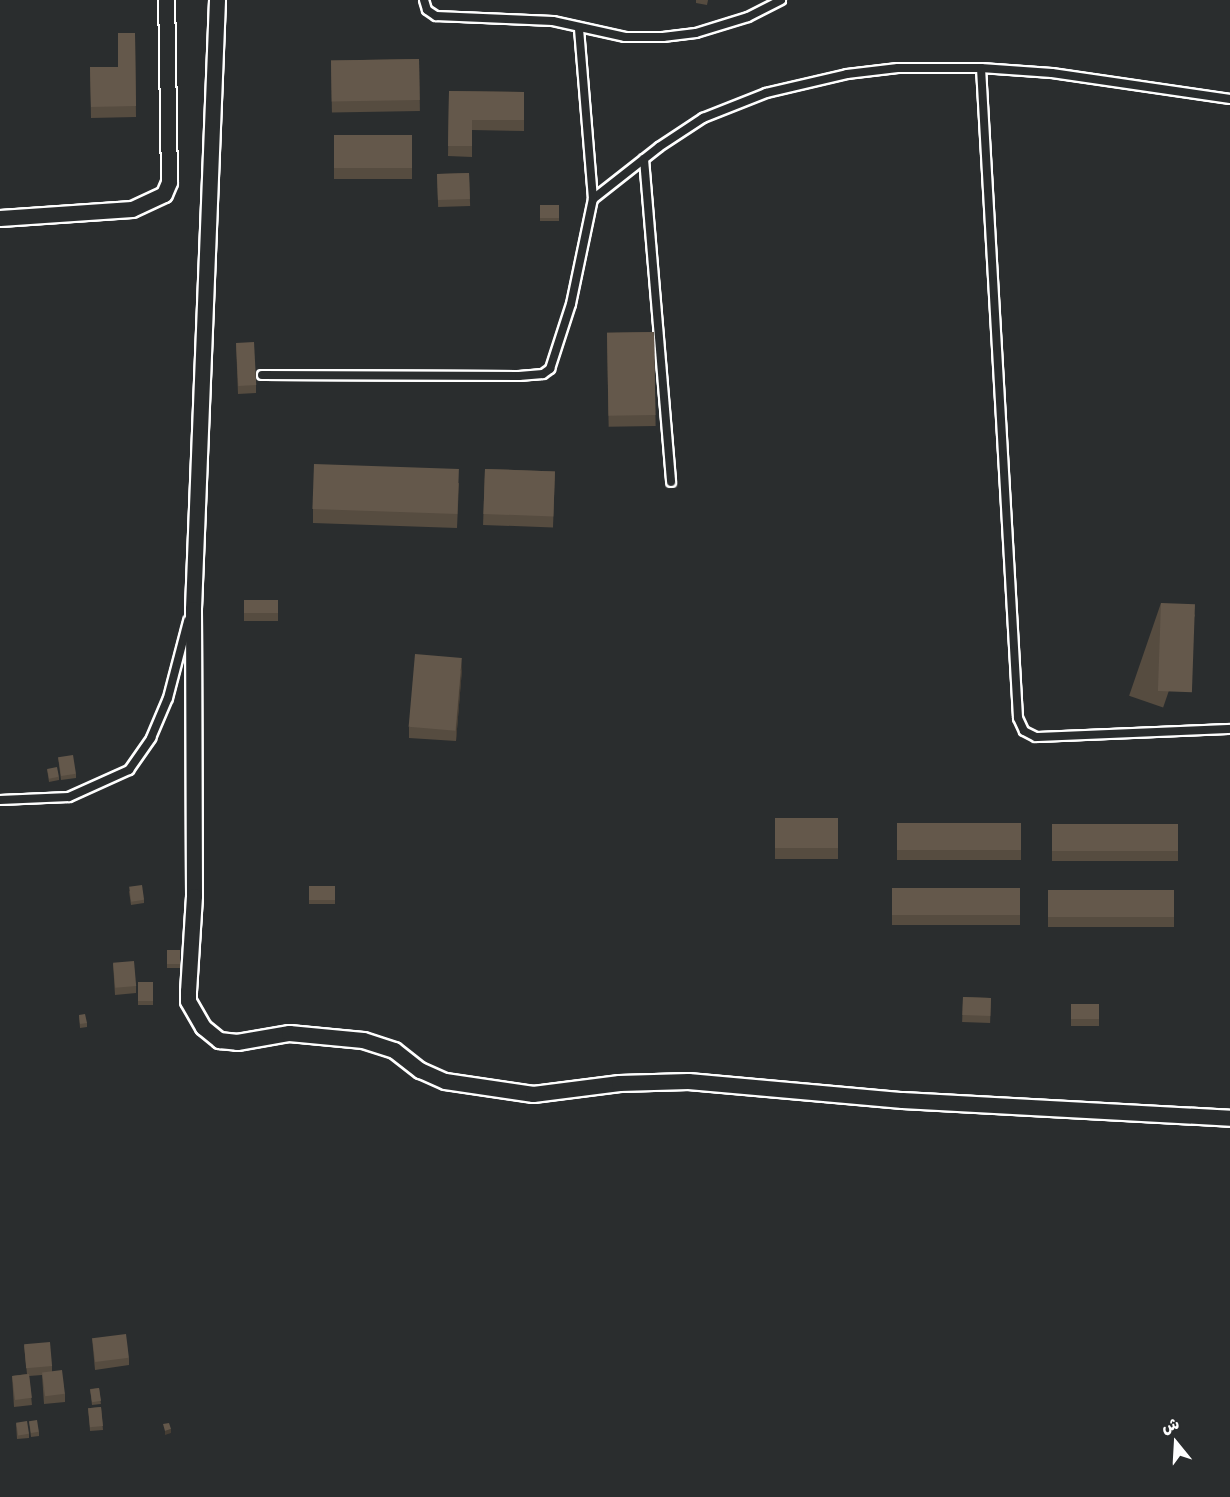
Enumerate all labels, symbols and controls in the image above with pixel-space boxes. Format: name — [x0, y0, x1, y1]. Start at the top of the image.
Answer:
text: ش — [1157, 1409, 1183, 1442]
north arrow — [1146, 1413, 1206, 1473]

